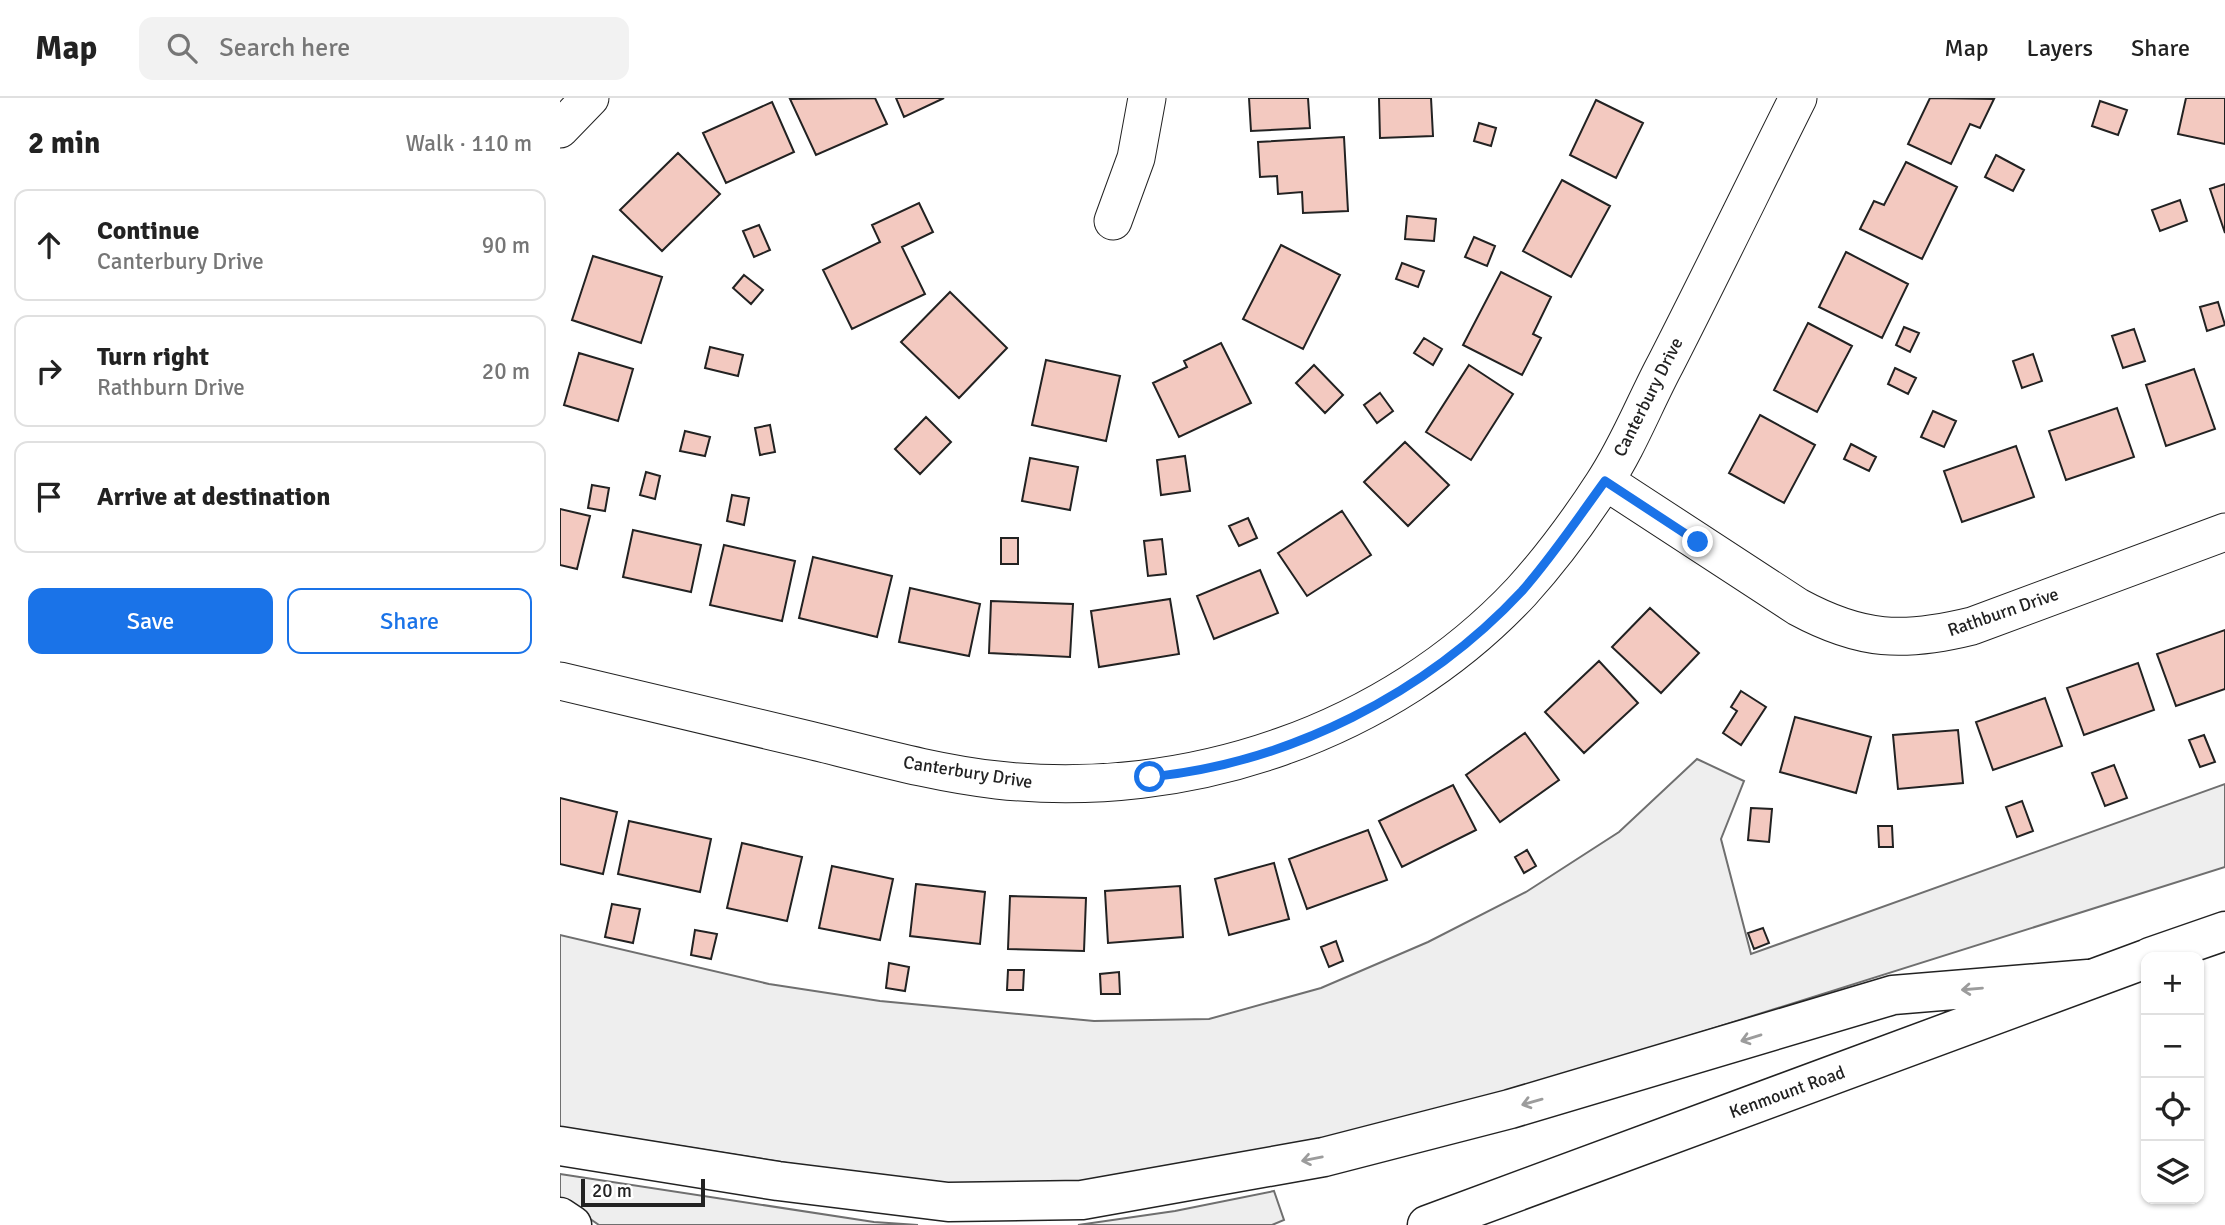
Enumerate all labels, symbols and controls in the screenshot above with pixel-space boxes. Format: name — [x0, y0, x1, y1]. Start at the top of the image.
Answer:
search box — [139, 17, 629, 80]
text: Map — [35, 28, 97, 69]
icon: search — [163, 29, 201, 67]
text: Search here — [219, 32, 350, 64]
text: Map — [1944, 33, 1989, 63]
text: Layers — [2027, 33, 2093, 63]
text: Share — [2131, 33, 2190, 63]
text: 2 min — [28, 125, 100, 162]
text: Walk · 110 m — [406, 129, 532, 158]
text: Continue — [97, 215, 199, 247]
icon: ahead — [30, 226, 68, 264]
text: 90 m — [482, 231, 530, 260]
text: Canterbury Drive — [97, 247, 264, 276]
street label: Canterbury Drive — [1609, 334, 1687, 460]
text: Turn right — [97, 341, 209, 373]
icon: right — [30, 352, 68, 390]
text: 20 m — [482, 357, 530, 386]
text: Rathburn Drive — [97, 373, 245, 402]
icon: arrive — [30, 478, 68, 516]
text: Arrive at destination — [97, 481, 330, 513]
route end — [1682, 526, 1713, 557]
street label: Rathburn Drive — [1945, 583, 2061, 641]
button: Save — [28, 588, 273, 654]
button: Share — [287, 588, 532, 654]
street label: Canterbury Drive — [902, 751, 1034, 793]
route start — [1134, 761, 1165, 792]
map controls — [2141, 952, 2204, 1204]
button: + — [2141, 952, 2204, 1015]
one-way arrow — [1961, 983, 1983, 996]
button: − — [2141, 1015, 2204, 1078]
one-way arrow — [1740, 1033, 1762, 1045]
street label: Kenmount Road — [1726, 1061, 1848, 1123]
button: locate — [2141, 1078, 2204, 1141]
one-way arrow — [1522, 1097, 1544, 1110]
button: layers — [2141, 1141, 2204, 1204]
one-way arrow — [1301, 1153, 1324, 1166]
scale bar — [581, 1176, 705, 1208]
text: 20 m — [592, 1179, 632, 1203]

